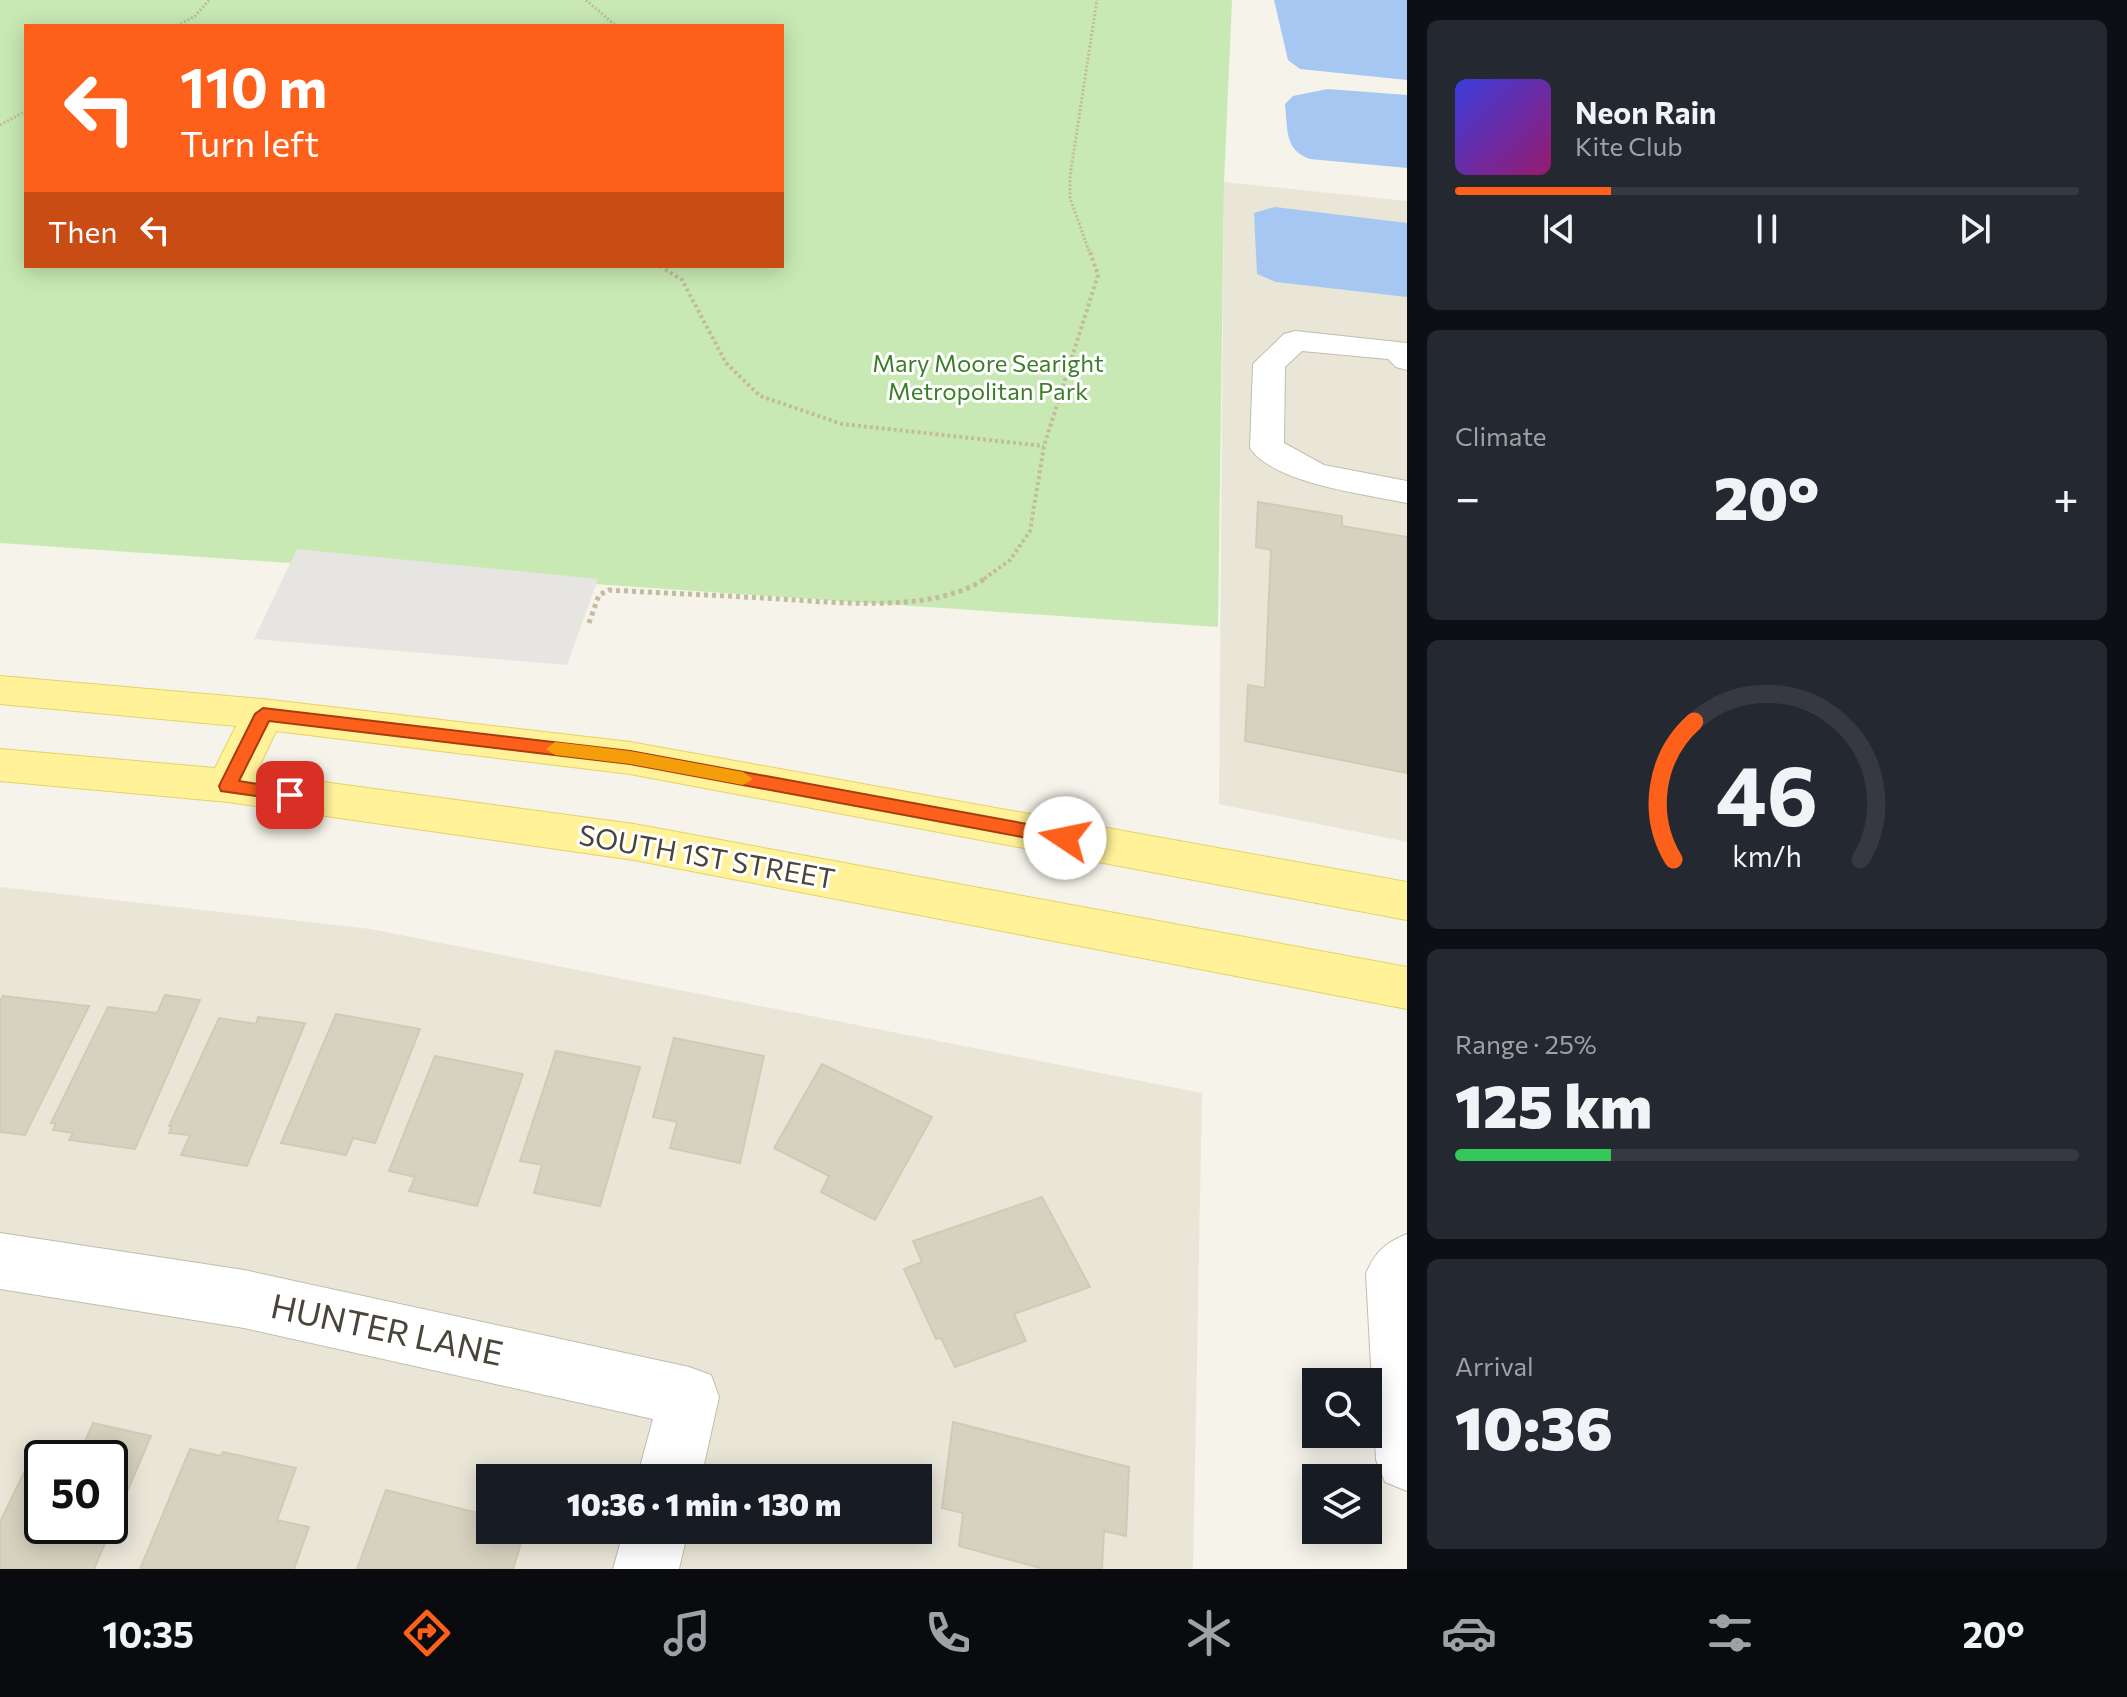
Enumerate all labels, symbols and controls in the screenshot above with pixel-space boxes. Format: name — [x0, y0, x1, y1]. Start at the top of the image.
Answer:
text: 110 m — [180, 51, 327, 120]
icon: left — [48, 56, 152, 160]
text: Neon Rain — [1575, 93, 1716, 130]
text: Turn left — [180, 120, 319, 164]
text: Kite Club — [1575, 130, 1683, 161]
icon: previous — [1537, 207, 1581, 251]
icon: pause — [1745, 207, 1789, 251]
icon: next — [1953, 207, 1997, 251]
icon: left — [133, 208, 177, 252]
text: Then — [48, 212, 117, 249]
park label: Mary Moore Searight Metropolitan Park — [872, 348, 1104, 405]
text: Climate — [1455, 420, 1547, 451]
text: 20° — [1714, 459, 1819, 532]
text: − — [1455, 469, 1480, 523]
text: + — [2053, 469, 2079, 523]
text: 46 — [1716, 741, 1818, 843]
pin — [256, 761, 324, 829]
icon: arrive — [268, 773, 312, 817]
position arrow — [1023, 796, 1107, 880]
street label: SOUTH 1ST STREET — [577, 817, 838, 895]
text: km/h — [1732, 839, 1802, 874]
text: Range · 25% — [1455, 1028, 1597, 1059]
text: 125 km — [1455, 1067, 1652, 1140]
street label: HUNTER LANE — [268, 1283, 507, 1373]
text: Arrival — [1455, 1350, 1534, 1381]
map controls — [1302, 1368, 1382, 1544]
button: search — [1302, 1368, 1382, 1448]
text: 10:36 — [1455, 1389, 1613, 1462]
speed limit sign: 50 — [24, 1440, 128, 1544]
button: layers — [1302, 1464, 1382, 1544]
text: 10:36 · 1 min · 130 m — [567, 1485, 841, 1522]
icon: directions — [399, 1605, 455, 1661]
icon: music — [659, 1605, 715, 1661]
icon: phone — [920, 1605, 976, 1661]
icon: climate — [1181, 1605, 1237, 1661]
icon: car — [1441, 1605, 1497, 1661]
icon: filters — [1702, 1605, 1758, 1661]
text: 10:35 — [102, 1611, 194, 1655]
text: 20° — [1963, 1611, 2025, 1655]

